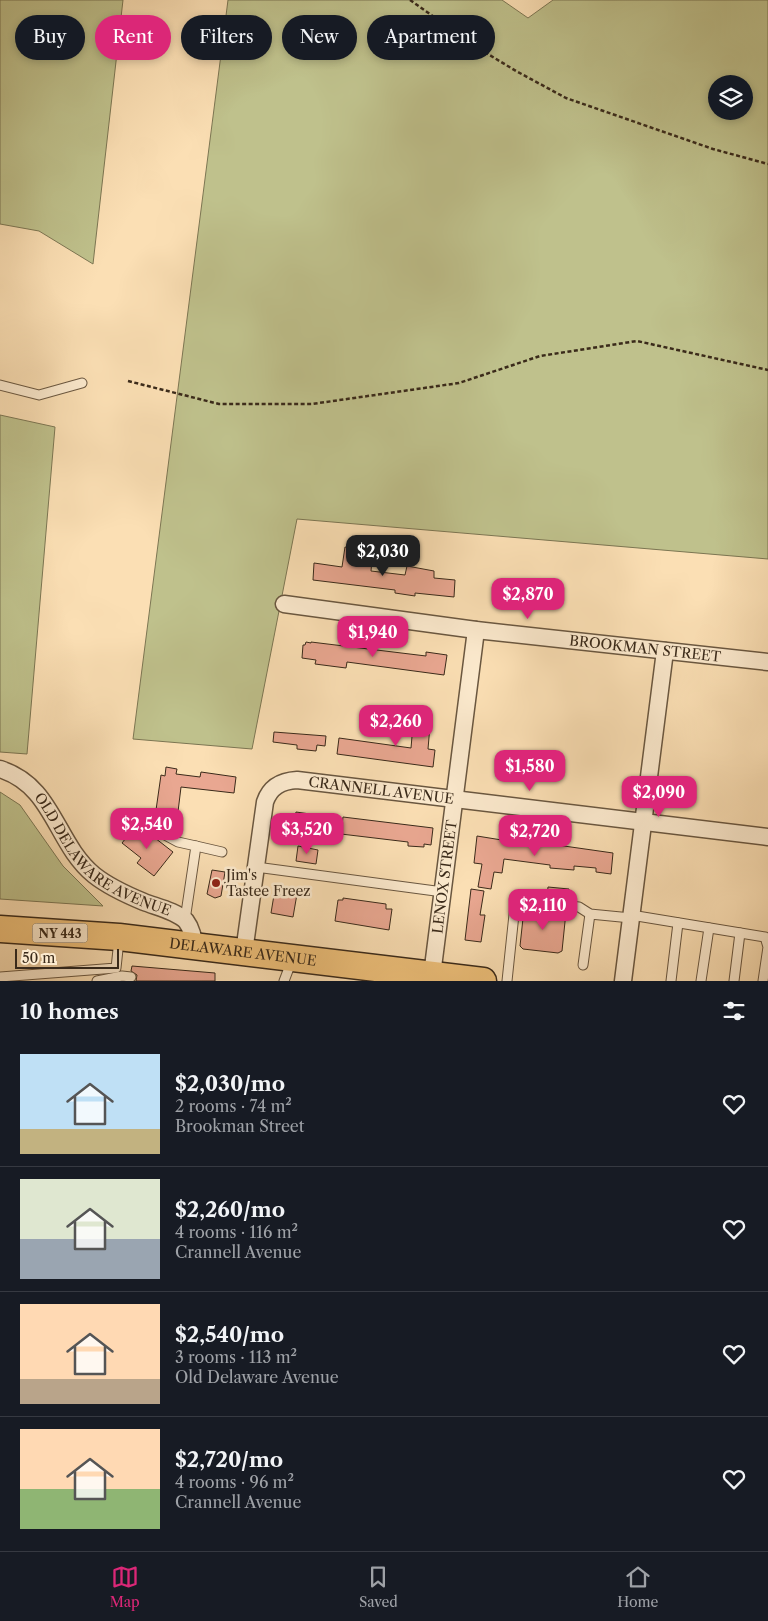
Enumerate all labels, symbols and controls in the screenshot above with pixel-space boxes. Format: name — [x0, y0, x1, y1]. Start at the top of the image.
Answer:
chip: Buy — [15, 15, 85, 60]
chip: Rent — [95, 15, 171, 60]
chip: Filters — [181, 15, 272, 60]
chip: New — [282, 15, 357, 60]
chip: Apartment — [367, 15, 495, 60]
map controls — [708, 75, 753, 120]
button: layers — [708, 75, 753, 120]
pin: $2,030 — [342, 534, 424, 577]
text: $2,030 — [357, 541, 409, 561]
pin: $2,870 — [487, 578, 569, 620]
text: $2,870 — [502, 584, 554, 604]
pin: $1,940 — [332, 616, 414, 658]
text: $1,940 — [348, 622, 398, 642]
street label: BROOKMAN STREET — [568, 631, 723, 666]
pin: $2,260 — [355, 704, 437, 747]
text: $2,260 — [370, 711, 422, 731]
pin: $1,580 — [489, 750, 571, 792]
text: $1,580 — [505, 756, 555, 776]
street label: CRANNELL AVENUE — [308, 772, 455, 808]
pin: $2,090 — [618, 776, 700, 818]
text: $2,090 — [633, 782, 685, 802]
street label: OLD DELAWARE AVENUE — [31, 789, 174, 920]
pin: $2,540 — [106, 808, 188, 850]
pin: $3,520 — [266, 812, 348, 855]
text: $2,540 — [121, 814, 173, 834]
pin: $2,720 — [494, 814, 576, 857]
street label: LENOX STREET — [428, 818, 461, 935]
text: $3,520 — [282, 819, 332, 839]
text: $2,720 — [510, 821, 560, 841]
place label: Jim's Tastee Freez — [224, 866, 311, 900]
marker: Jim's Tastee Freez — [210, 877, 222, 889]
pin: $2,110 — [502, 888, 584, 931]
text: $2,110 — [519, 895, 567, 915]
road number: NY 443 — [32, 924, 88, 942]
street label: DELAWARE AVENUE — [168, 934, 317, 970]
scale bar — [15, 946, 119, 969]
text: 50 m — [22, 949, 55, 967]
icon: filters — [720, 997, 748, 1025]
text: 10 homes — [20, 999, 119, 1024]
text: $2,030/mo — [175, 1071, 285, 1096]
icon: home — [60, 1074, 120, 1134]
icon: heart — [720, 1090, 748, 1118]
text: 2 rooms · 74 m² — [175, 1096, 292, 1116]
text: Brookman Street — [175, 1116, 304, 1136]
text: $2,260/mo — [175, 1197, 285, 1222]
icon: home — [60, 1199, 120, 1259]
icon: heart — [720, 1215, 748, 1243]
text: 4 rooms · 116 m² — [175, 1222, 298, 1242]
text: Crannell Avenue — [175, 1242, 301, 1262]
text: $2,540/mo — [175, 1322, 284, 1347]
icon: home — [60, 1324, 120, 1384]
icon: heart — [720, 1340, 748, 1368]
text: 3 rooms · 113 m² — [175, 1347, 297, 1367]
text: Old Delaware Avenue — [175, 1367, 339, 1387]
text: $2,720/mo — [175, 1447, 283, 1472]
icon: home — [60, 1449, 120, 1509]
icon: heart — [720, 1465, 748, 1493]
text: 4 rooms · 96 m² — [175, 1472, 294, 1492]
text: Crannell Avenue — [175, 1492, 301, 1512]
tab: Map — [110, 1563, 140, 1611]
tab: Saved — [359, 1563, 398, 1611]
tab: Home — [617, 1563, 658, 1611]

